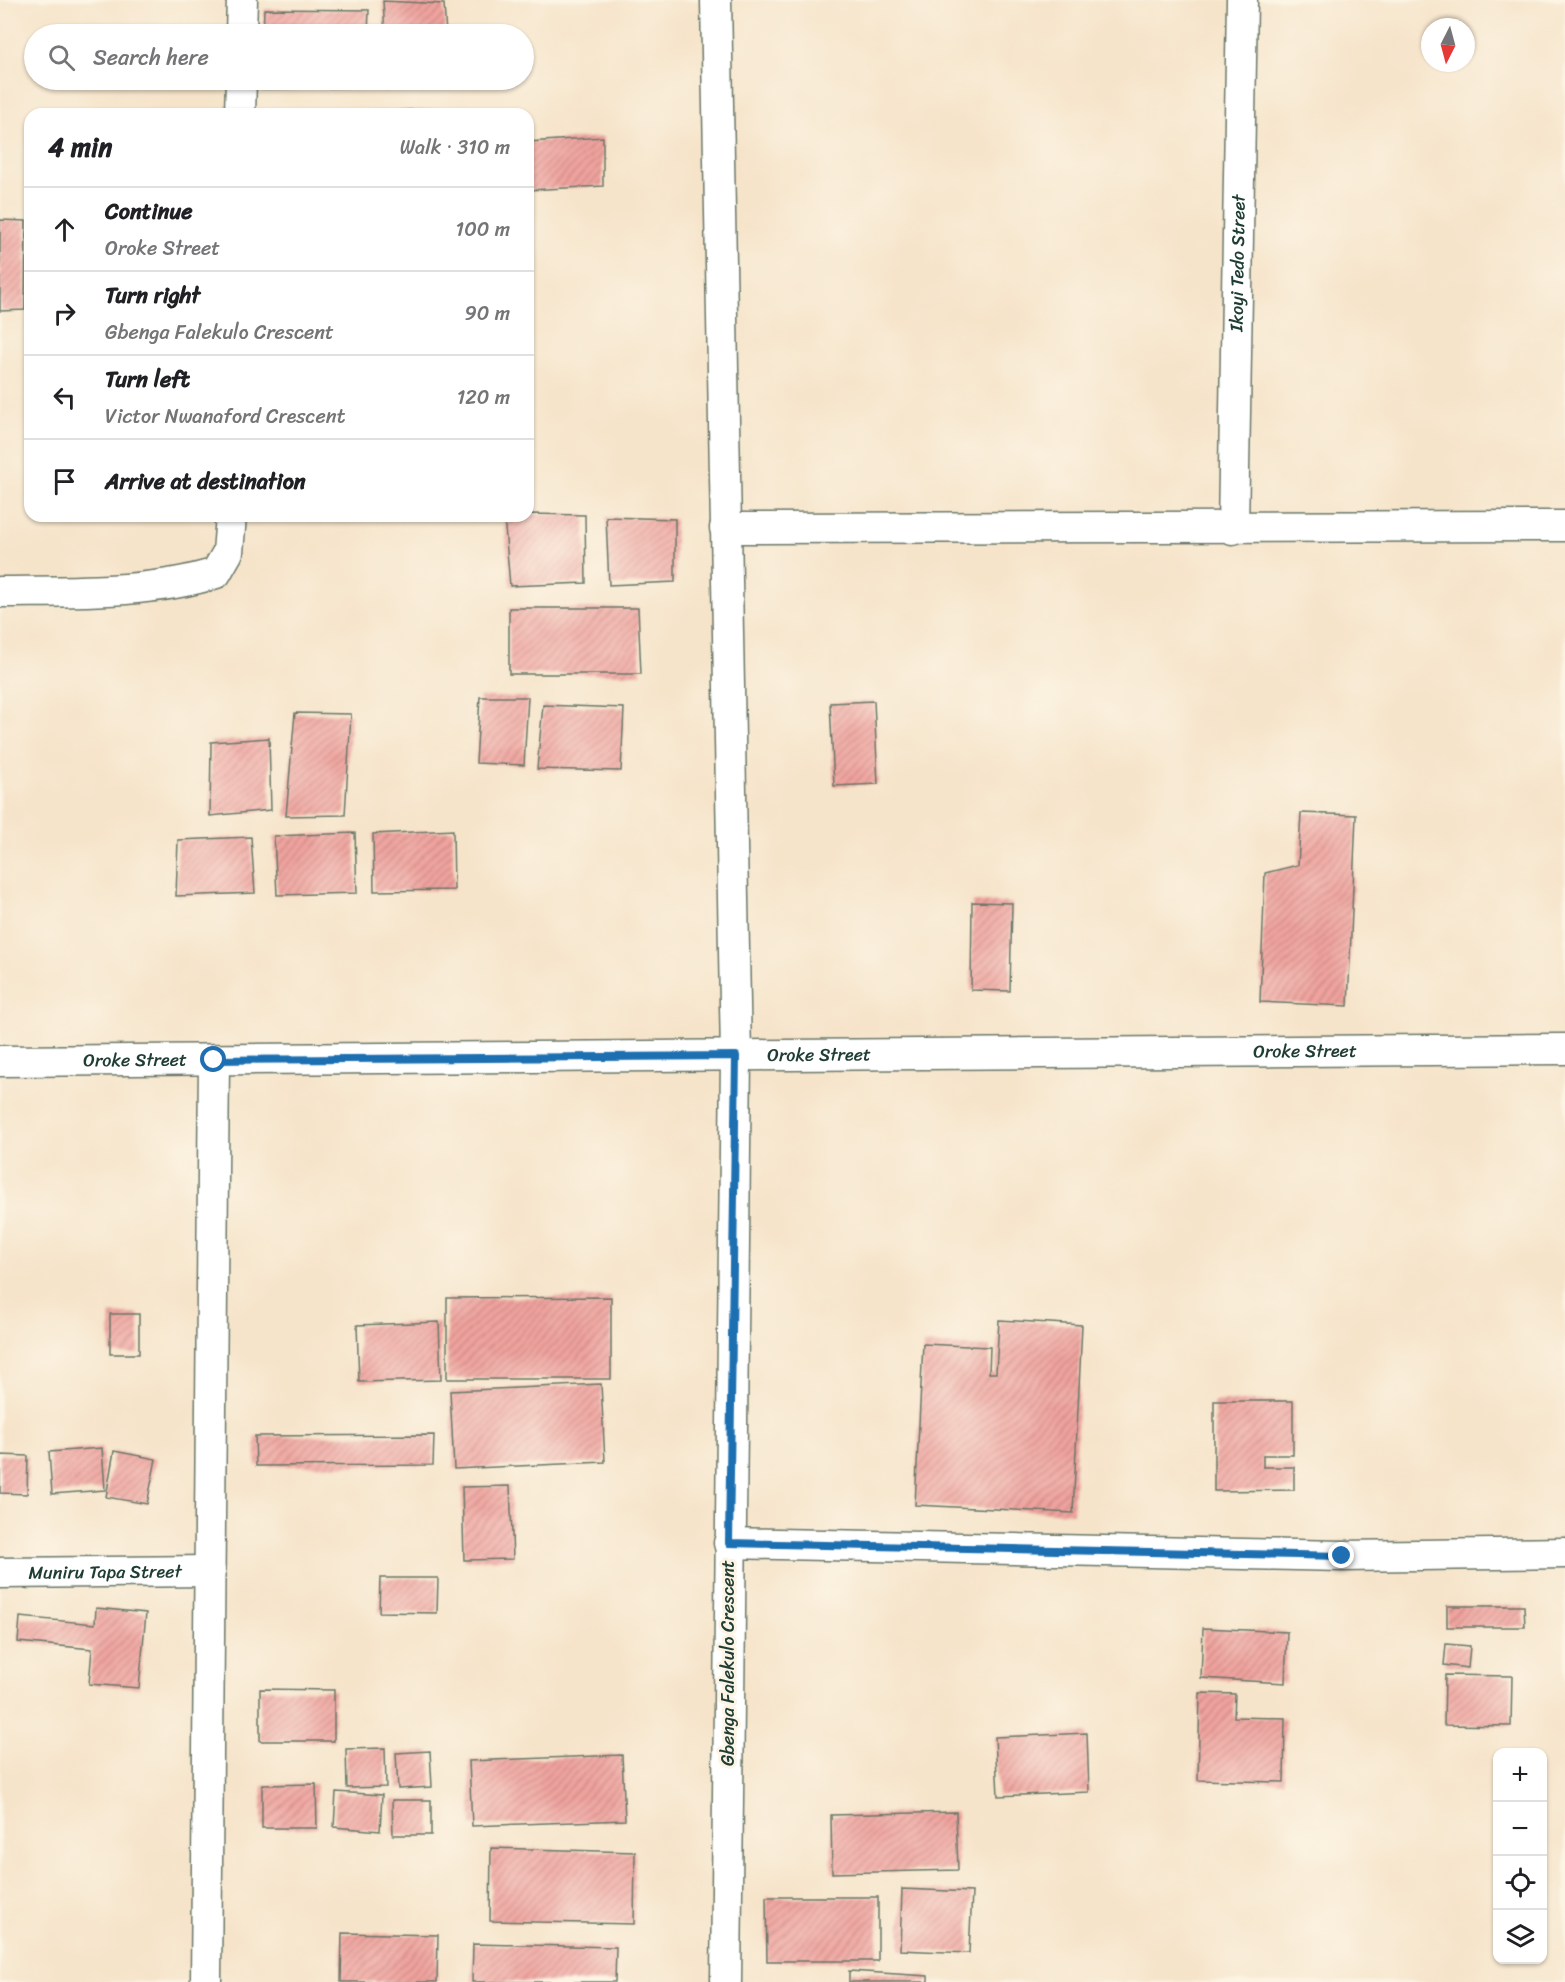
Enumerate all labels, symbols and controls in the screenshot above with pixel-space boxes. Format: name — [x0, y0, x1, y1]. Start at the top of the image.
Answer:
north arrow — [1421, 18, 1475, 72]
search box — [24, 24, 534, 90]
text: Search here — [93, 38, 209, 77]
icon: search — [45, 41, 78, 74]
text: 4 min — [48, 124, 112, 170]
text: Walk · 310 m — [400, 130, 510, 165]
text: Continue — [105, 192, 193, 231]
street label: Ikoyi Tedo Street — [1220, 194, 1255, 333]
text: 100 m — [456, 212, 510, 247]
icon: ahead — [48, 213, 81, 246]
text: Oroke Street — [105, 231, 220, 266]
text: Turn right — [105, 276, 200, 315]
text: 90 m — [465, 296, 510, 331]
icon: right — [48, 297, 81, 330]
text: Gbenga Falekulo Crescent — [105, 315, 334, 350]
text: Turn left — [105, 360, 190, 399]
text: 120 m — [457, 380, 510, 415]
icon: left — [48, 381, 81, 414]
text: Victor Nwanaford Crescent — [105, 399, 345, 434]
text: Arrive at destination — [105, 462, 306, 501]
icon: arrive — [48, 465, 81, 498]
street label: Oroke Street — [1253, 1035, 1357, 1067]
street label: Oroke Street — [767, 1038, 871, 1071]
street label: Oroke Street — [83, 1044, 187, 1076]
route start — [200, 1046, 226, 1072]
route end — [1328, 1542, 1354, 1568]
street label: Muniru Tapa Street — [28, 1555, 183, 1589]
street label: Gbenga Falekulo Crescent — [712, 1560, 744, 1766]
map controls — [1493, 1748, 1547, 1964]
button: + — [1493, 1748, 1547, 1802]
button: − — [1493, 1802, 1547, 1856]
button: locate — [1493, 1856, 1547, 1910]
button: layers — [1493, 1910, 1547, 1964]

